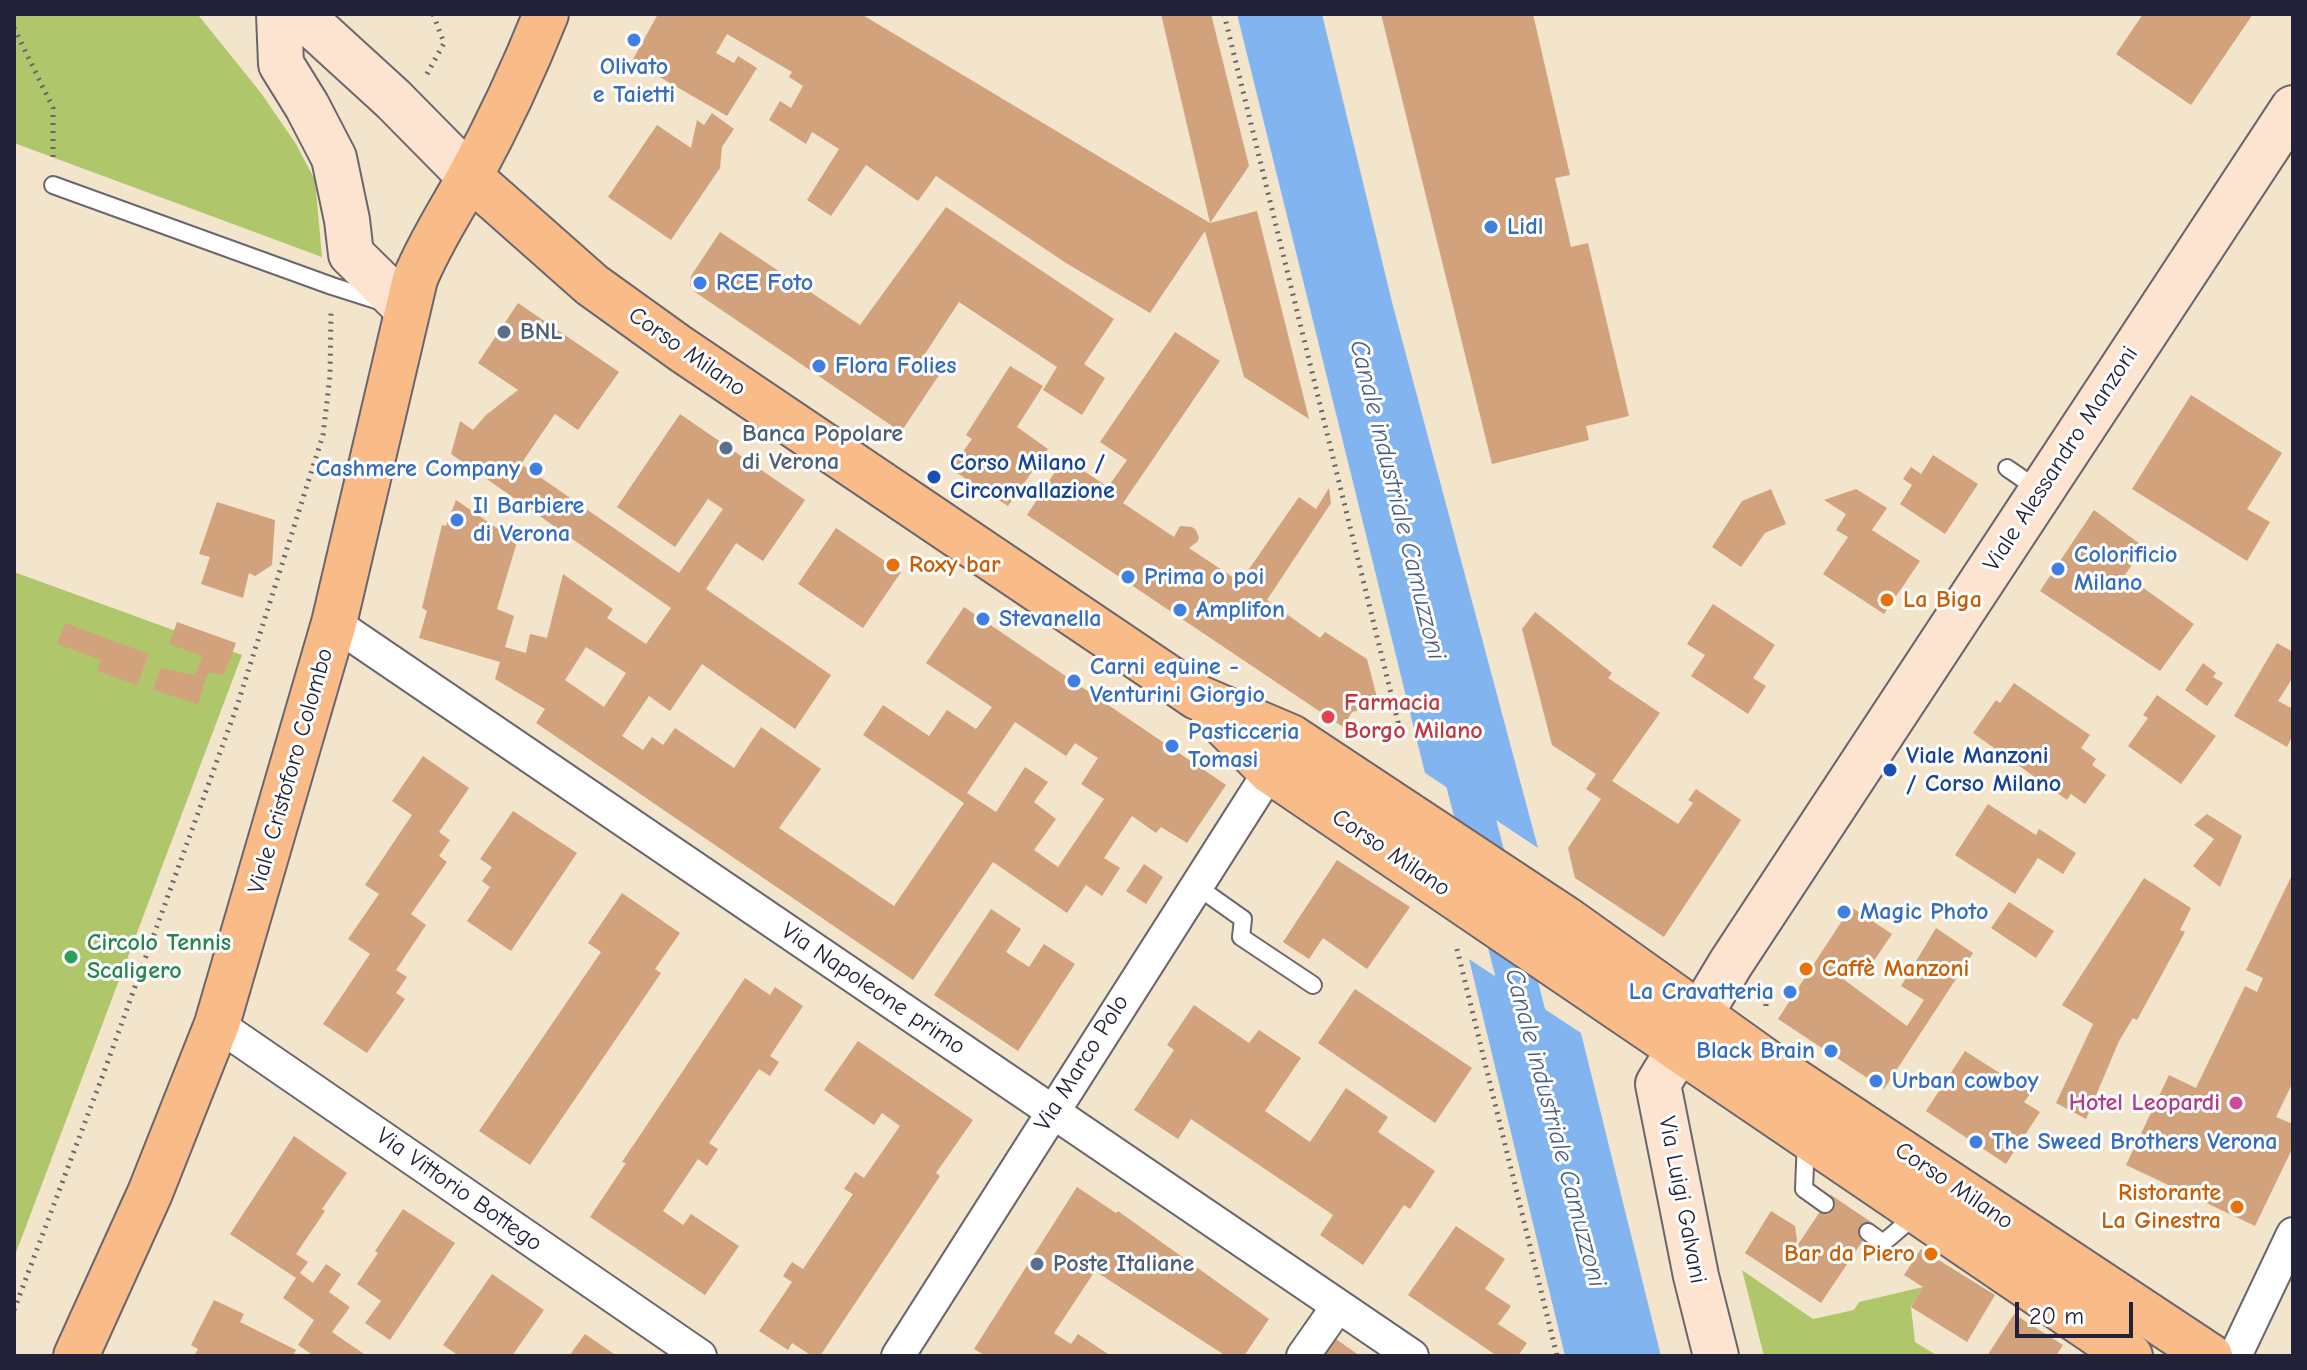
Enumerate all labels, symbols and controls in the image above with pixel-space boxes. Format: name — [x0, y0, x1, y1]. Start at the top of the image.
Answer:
marker: Olivato e Taietti — [625, 31, 643, 49]
place label: Olivato e Taietti — [593, 53, 675, 109]
place label: Lidl — [1507, 213, 1543, 241]
marker: Lidl — [1482, 218, 1500, 236]
place label: RCE Foto — [716, 269, 813, 297]
marker: RCE Foto — [691, 274, 709, 292]
street label: Corso Milano — [623, 301, 751, 403]
place label: BNL — [520, 318, 563, 346]
marker: BNL — [495, 323, 513, 341]
water label: Canale industriale Camuzzoni — [1342, 337, 1452, 663]
street label: Viale Alessandro Manzoni — [1977, 341, 2145, 577]
place label: Flora Folies — [835, 352, 957, 380]
marker: Flora Folies — [810, 357, 828, 375]
place label: Banca Popolare di Verona — [742, 420, 903, 476]
marker: Banca Popolare di Verona — [717, 439, 735, 457]
place label: Corso Milano / Circonvallazione — [950, 449, 1115, 505]
place label: Cashmere Company — [316, 455, 520, 483]
marker: Cashmere Company — [527, 460, 545, 478]
marker: Corso Milano / Circonvallazione — [925, 468, 943, 486]
place label: Il Barbiere di Verona — [473, 492, 584, 548]
marker: Il Barbiere di Verona — [448, 511, 466, 529]
place label: Colorificio Milano — [2074, 541, 2177, 597]
place label: Roxy bar — [909, 551, 1001, 579]
marker: Roxy bar — [884, 556, 902, 574]
marker: Colorificio Milano — [2049, 560, 2067, 578]
place label: Prima o poi — [1144, 563, 1264, 591]
marker: Prima o poi — [1119, 568, 1137, 586]
place label: La Biga — [1903, 586, 1982, 614]
marker: La Biga — [1878, 591, 1896, 609]
place label: Amplifon — [1196, 596, 1285, 624]
marker: Amplifon — [1171, 601, 1189, 619]
place label: Stevanella — [999, 605, 1102, 633]
marker: Stevanella — [974, 610, 992, 628]
street label: Viale Cristoforo Colombo — [242, 645, 340, 897]
place label: Carni equine - Venturini Giorgio — [1090, 653, 1265, 709]
marker: Carni equine - Venturini Giorgio — [1065, 672, 1083, 690]
place label: Farmacia Borgo Milano — [1344, 689, 1483, 745]
marker: Farmacia Borgo Milano — [1319, 708, 1337, 726]
place label: Pasticceria Tomasi — [1188, 718, 1299, 774]
marker: Pasticceria Tomasi — [1163, 737, 1181, 755]
place label: Viale Manzoni / Corso Milano — [1906, 742, 2061, 798]
marker: Viale Manzoni / Corso Milano — [1881, 761, 1899, 779]
street label: Corso Milano — [1326, 803, 1456, 903]
place label: Magic Photo — [1860, 898, 1988, 926]
marker: Magic Photo — [1835, 903, 1853, 921]
street label: Via Napoleone primo — [775, 917, 971, 1061]
place label: Circolo Tennis Scaligero — [87, 929, 231, 985]
marker: Circolo Tennis Scaligero — [62, 948, 80, 966]
place label: Caffè Manzoni — [1822, 955, 1969, 983]
marker: Caffè Manzoni — [1797, 960, 1815, 978]
water label: Canale industriale Camuzzoni — [1497, 965, 1613, 1291]
place label: La Cravatteria — [1629, 978, 1774, 1006]
marker: La Cravatteria — [1781, 983, 1799, 1001]
street label: Via Marco Polo — [1029, 989, 1135, 1137]
place label: Black Brain — [1696, 1037, 1815, 1065]
marker: Black Brain — [1822, 1042, 1840, 1060]
place label: Urban cowboy — [1892, 1067, 2038, 1095]
marker: Urban cowboy — [1867, 1072, 1885, 1090]
place label: Hotel Leopardi — [2069, 1089, 2220, 1117]
marker: Hotel Leopardi — [2227, 1094, 2245, 1112]
street label: Via Luigi Galvani — [1652, 1114, 1712, 1286]
street label: Via Vittorio Bottego — [370, 1122, 548, 1258]
place label: The Sweed Brothers Verona — [1992, 1128, 2277, 1156]
marker: The Sweed Brothers Verona — [1967, 1133, 1985, 1151]
street label: Corso Milano — [1889, 1136, 2019, 1236]
place label: Ristorante La Ginestra — [2101, 1179, 2221, 1235]
marker: Ristorante La Ginestra — [2228, 1198, 2246, 1216]
place label: Bar da Piero — [1784, 1240, 1915, 1268]
marker: Bar da Piero — [1922, 1245, 1940, 1263]
place label: Poste Italiane — [1053, 1250, 1194, 1278]
marker: Poste Italiane — [1028, 1255, 1046, 1273]
scale bar — [2019, 1286, 2137, 1336]
text: 20 m — [2029, 1302, 2084, 1330]

